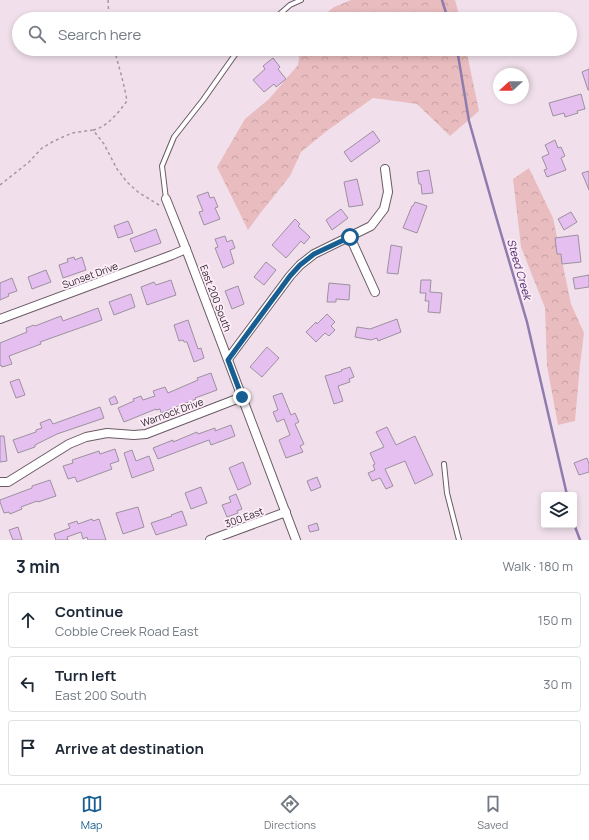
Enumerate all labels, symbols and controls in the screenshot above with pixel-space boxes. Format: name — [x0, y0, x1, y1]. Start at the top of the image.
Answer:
search box — [12, 12, 577, 56]
icon: search — [26, 23, 48, 45]
text: Search here — [58, 24, 141, 45]
north arrow — [493, 68, 529, 104]
route start — [341, 228, 359, 246]
water label: Steed Creek — [504, 237, 536, 303]
street label: Sunset Drive — [60, 258, 120, 292]
street label: East 200 South — [197, 263, 235, 333]
route end — [233, 388, 251, 406]
street label: Warnock Drive — [139, 394, 205, 430]
map controls — [541, 492, 577, 528]
button: layers — [541, 492, 577, 528]
street label: 300 East — [223, 504, 265, 530]
text: 3 min — [16, 555, 60, 578]
text: Walk · 180 m — [502, 557, 573, 575]
text: Continue — [55, 601, 123, 622]
icon: ahead — [17, 609, 39, 631]
text: 150 m — [538, 611, 572, 629]
text: Cobble Creek Road East — [55, 622, 199, 640]
text: Turn left — [55, 665, 117, 686]
icon: left — [17, 673, 39, 695]
text: 30 m — [543, 675, 572, 693]
text: East 200 South — [55, 686, 147, 704]
icon: arrive — [17, 737, 39, 759]
text: Arrive at destination — [55, 738, 204, 759]
tab: Map — [81, 793, 103, 832]
tab: Directions — [264, 793, 316, 832]
tab: Saved — [477, 793, 508, 832]

